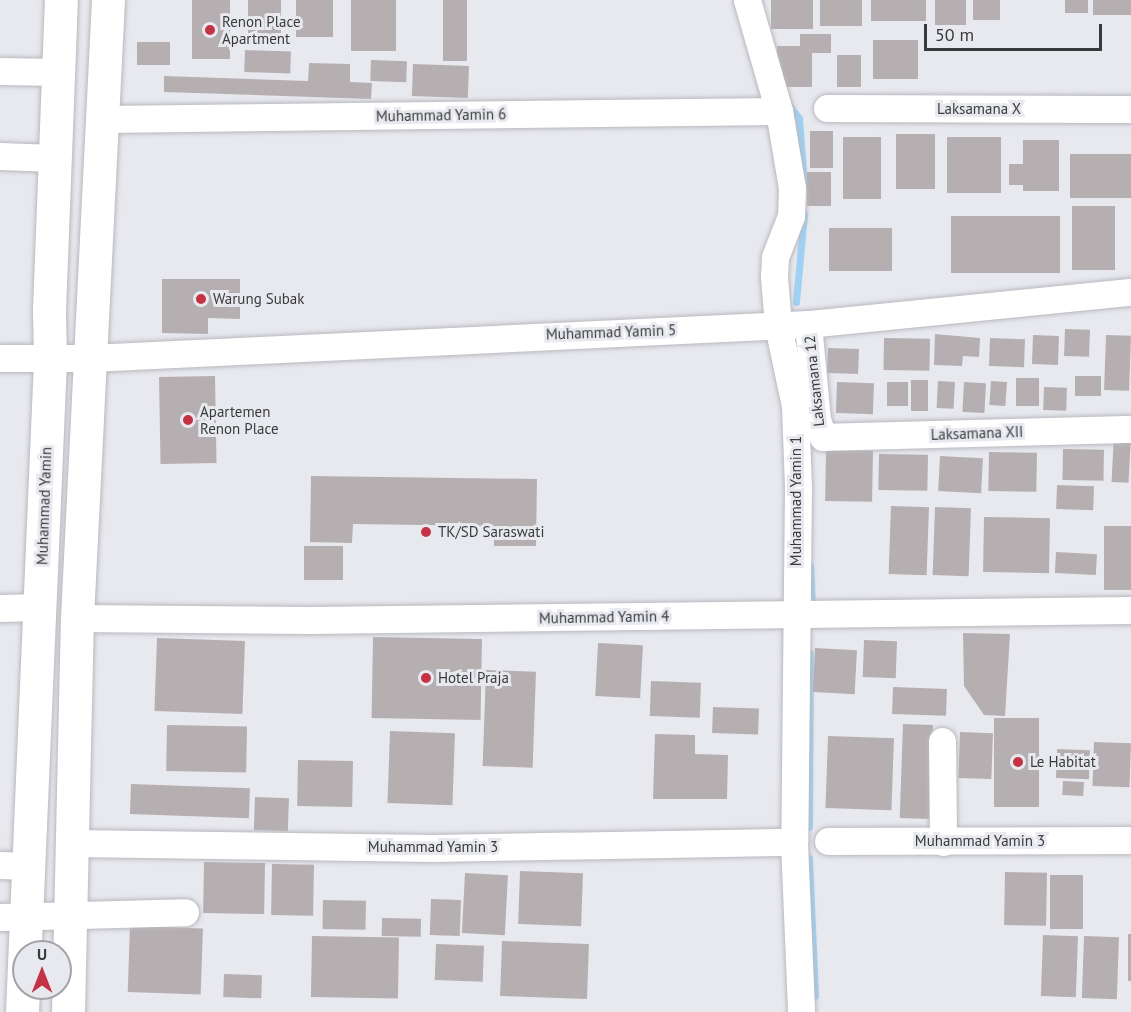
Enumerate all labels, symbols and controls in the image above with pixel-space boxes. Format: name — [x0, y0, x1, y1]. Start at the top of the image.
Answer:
place label: Renon Place Apartment — [222, 12, 301, 47]
scale bar — [927, 12, 1106, 50]
marker: Renon Place Apartment — [203, 23, 217, 37]
text: 50 m — [935, 23, 974, 46]
street label: Laksamana X — [937, 100, 1021, 118]
street label: Muhammad Yamin 6 — [375, 105, 507, 125]
place label: Warung Subak — [213, 290, 304, 308]
marker: Warung Subak — [194, 292, 208, 306]
street label: Muhammad Yamin 5 — [545, 321, 677, 343]
street label: Laksamana 12 — [800, 335, 828, 427]
place label: Apartemen Renon Place — [200, 402, 279, 437]
marker: Apartemen Renon Place — [181, 413, 195, 427]
street label: Laksamana XII — [930, 422, 1024, 444]
street label: Muhammad Yamin 1 — [787, 436, 805, 566]
street label: Muhammad Yamin — [33, 446, 55, 566]
place label: TK/SD Saraswati — [438, 523, 544, 541]
marker: TK/SD Saraswati — [419, 525, 433, 539]
street label: Muhammad Yamin 4 — [538, 607, 670, 627]
place label: Hotel Praja — [438, 669, 509, 687]
marker: Hotel Praja — [419, 671, 433, 685]
place label: Le Habitat — [1030, 753, 1096, 771]
marker: Le Habitat — [1011, 755, 1025, 769]
street label: Muhammad Yamin 3 — [915, 832, 1045, 850]
street label: Muhammad Yamin 3 — [368, 838, 498, 856]
north arrow — [12, 940, 72, 1000]
text: U — [37, 944, 47, 964]

